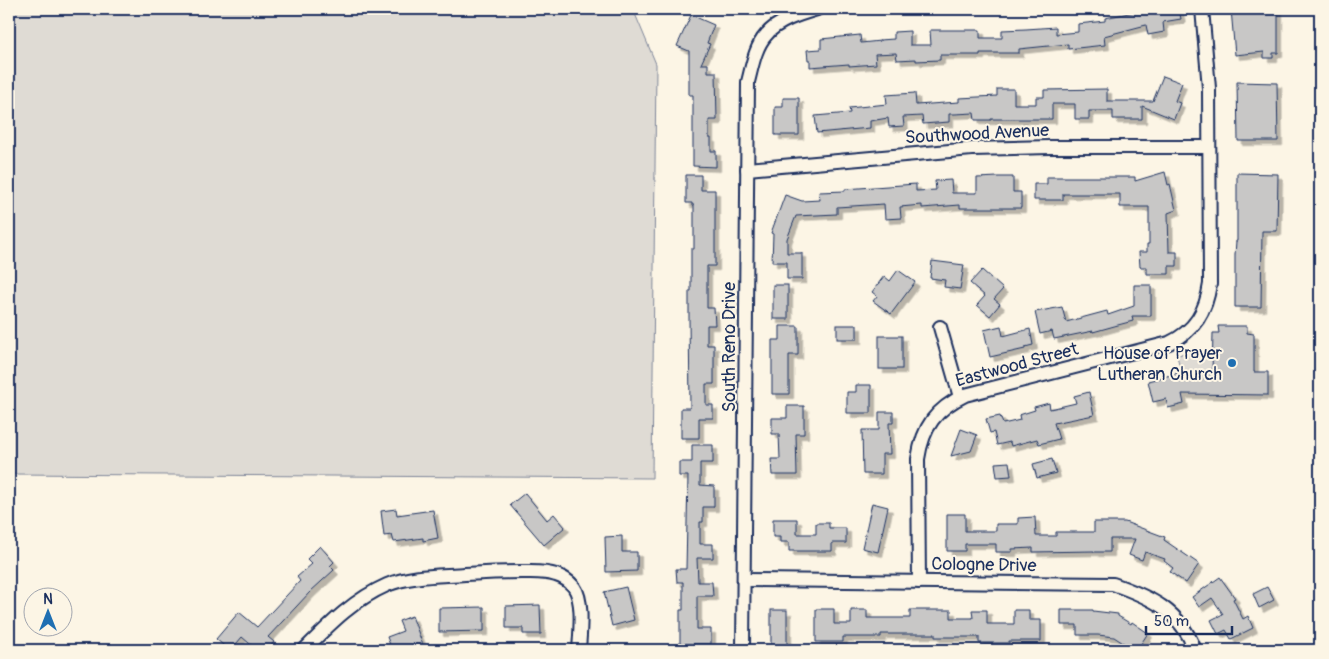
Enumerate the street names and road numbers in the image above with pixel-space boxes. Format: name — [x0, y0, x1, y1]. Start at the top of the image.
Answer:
street label: Southwood Avenue — [904, 119, 1050, 149]
street label: South Reno Drive — [718, 282, 741, 412]
street label: Eastwood Street — [953, 337, 1082, 392]
street label: Cologne Drive — [931, 553, 1037, 577]

